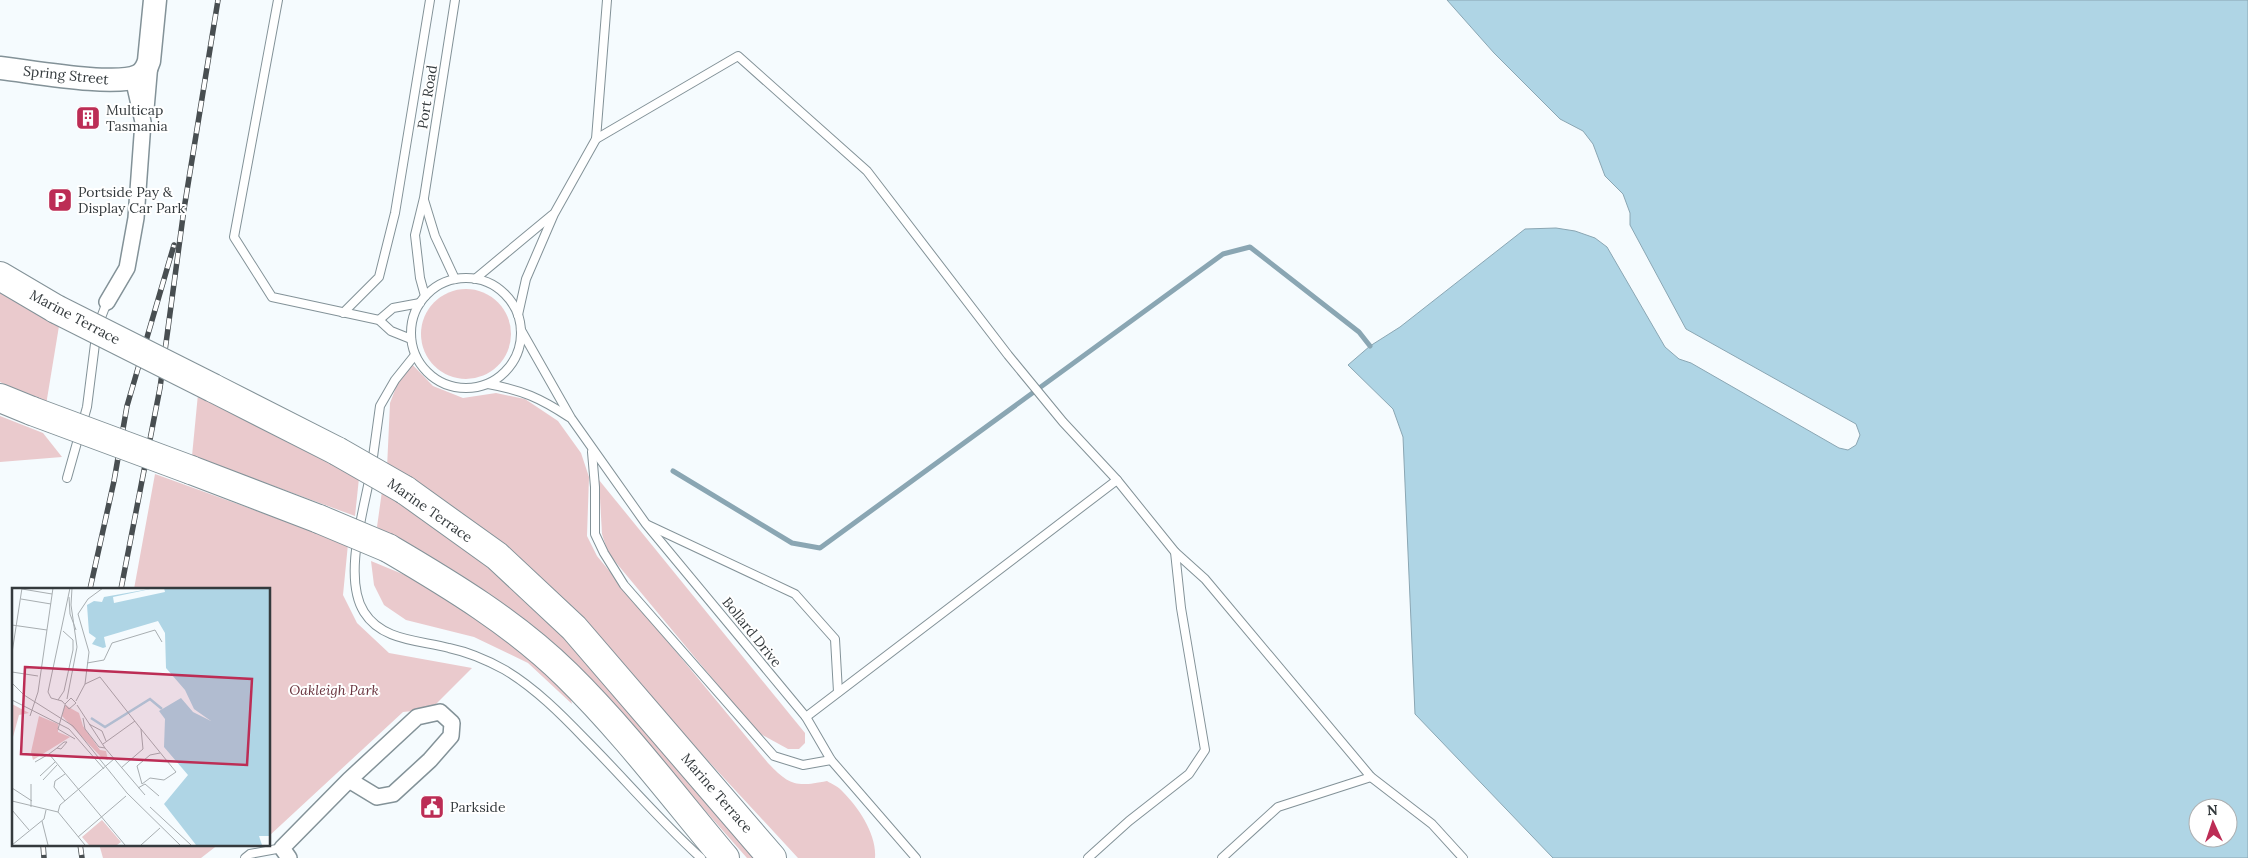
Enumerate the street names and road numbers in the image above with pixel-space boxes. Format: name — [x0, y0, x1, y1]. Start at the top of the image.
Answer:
street label: Spring Street — [22, 62, 110, 88]
street label: Port Road — [413, 64, 441, 130]
street label: Marine Terrace — [27, 286, 124, 349]
street label: Marine Terrace — [384, 474, 476, 546]
street label: Bollard Drive — [718, 593, 786, 671]
street label: Marine Terrace — [677, 749, 757, 837]

